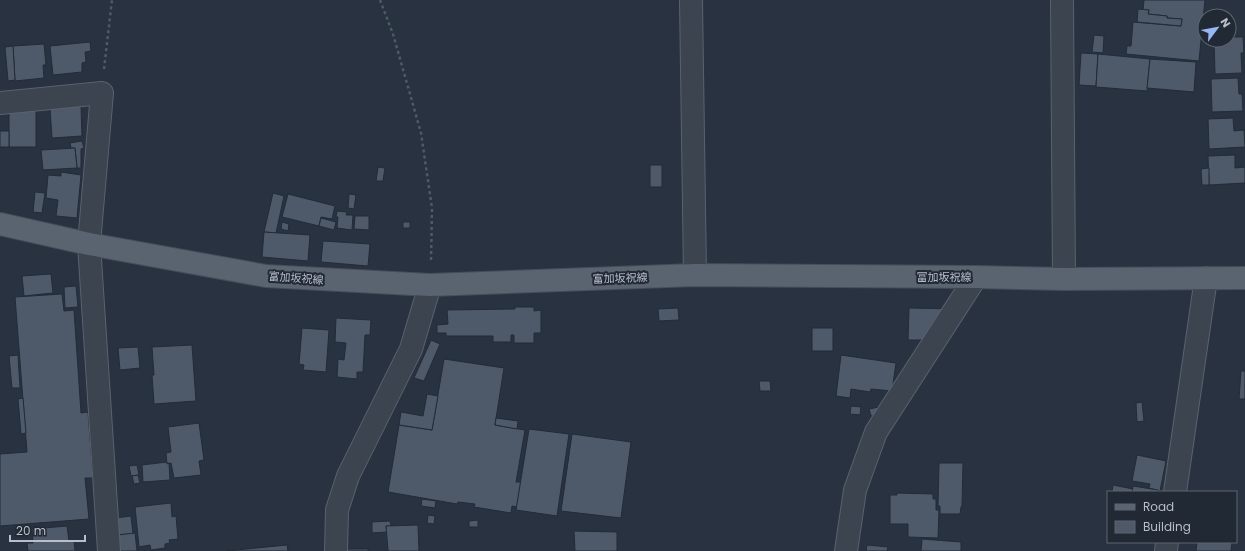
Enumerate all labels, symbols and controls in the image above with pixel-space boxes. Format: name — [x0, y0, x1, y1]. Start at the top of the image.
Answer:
north arrow — [1197, 8, 1237, 48]
text: N — [1217, 15, 1234, 30]
street label: 富加坂祝線 — [268, 268, 324, 288]
street label: 富加坂祝線 — [592, 269, 648, 287]
street label: 富加坂祝線 — [917, 269, 972, 285]
legend — [1107, 491, 1237, 543]
text: Road — [1143, 498, 1174, 515]
scale bar — [10, 517, 85, 543]
text: Building — [1143, 518, 1191, 535]
text: 20 m — [16, 522, 46, 539]

